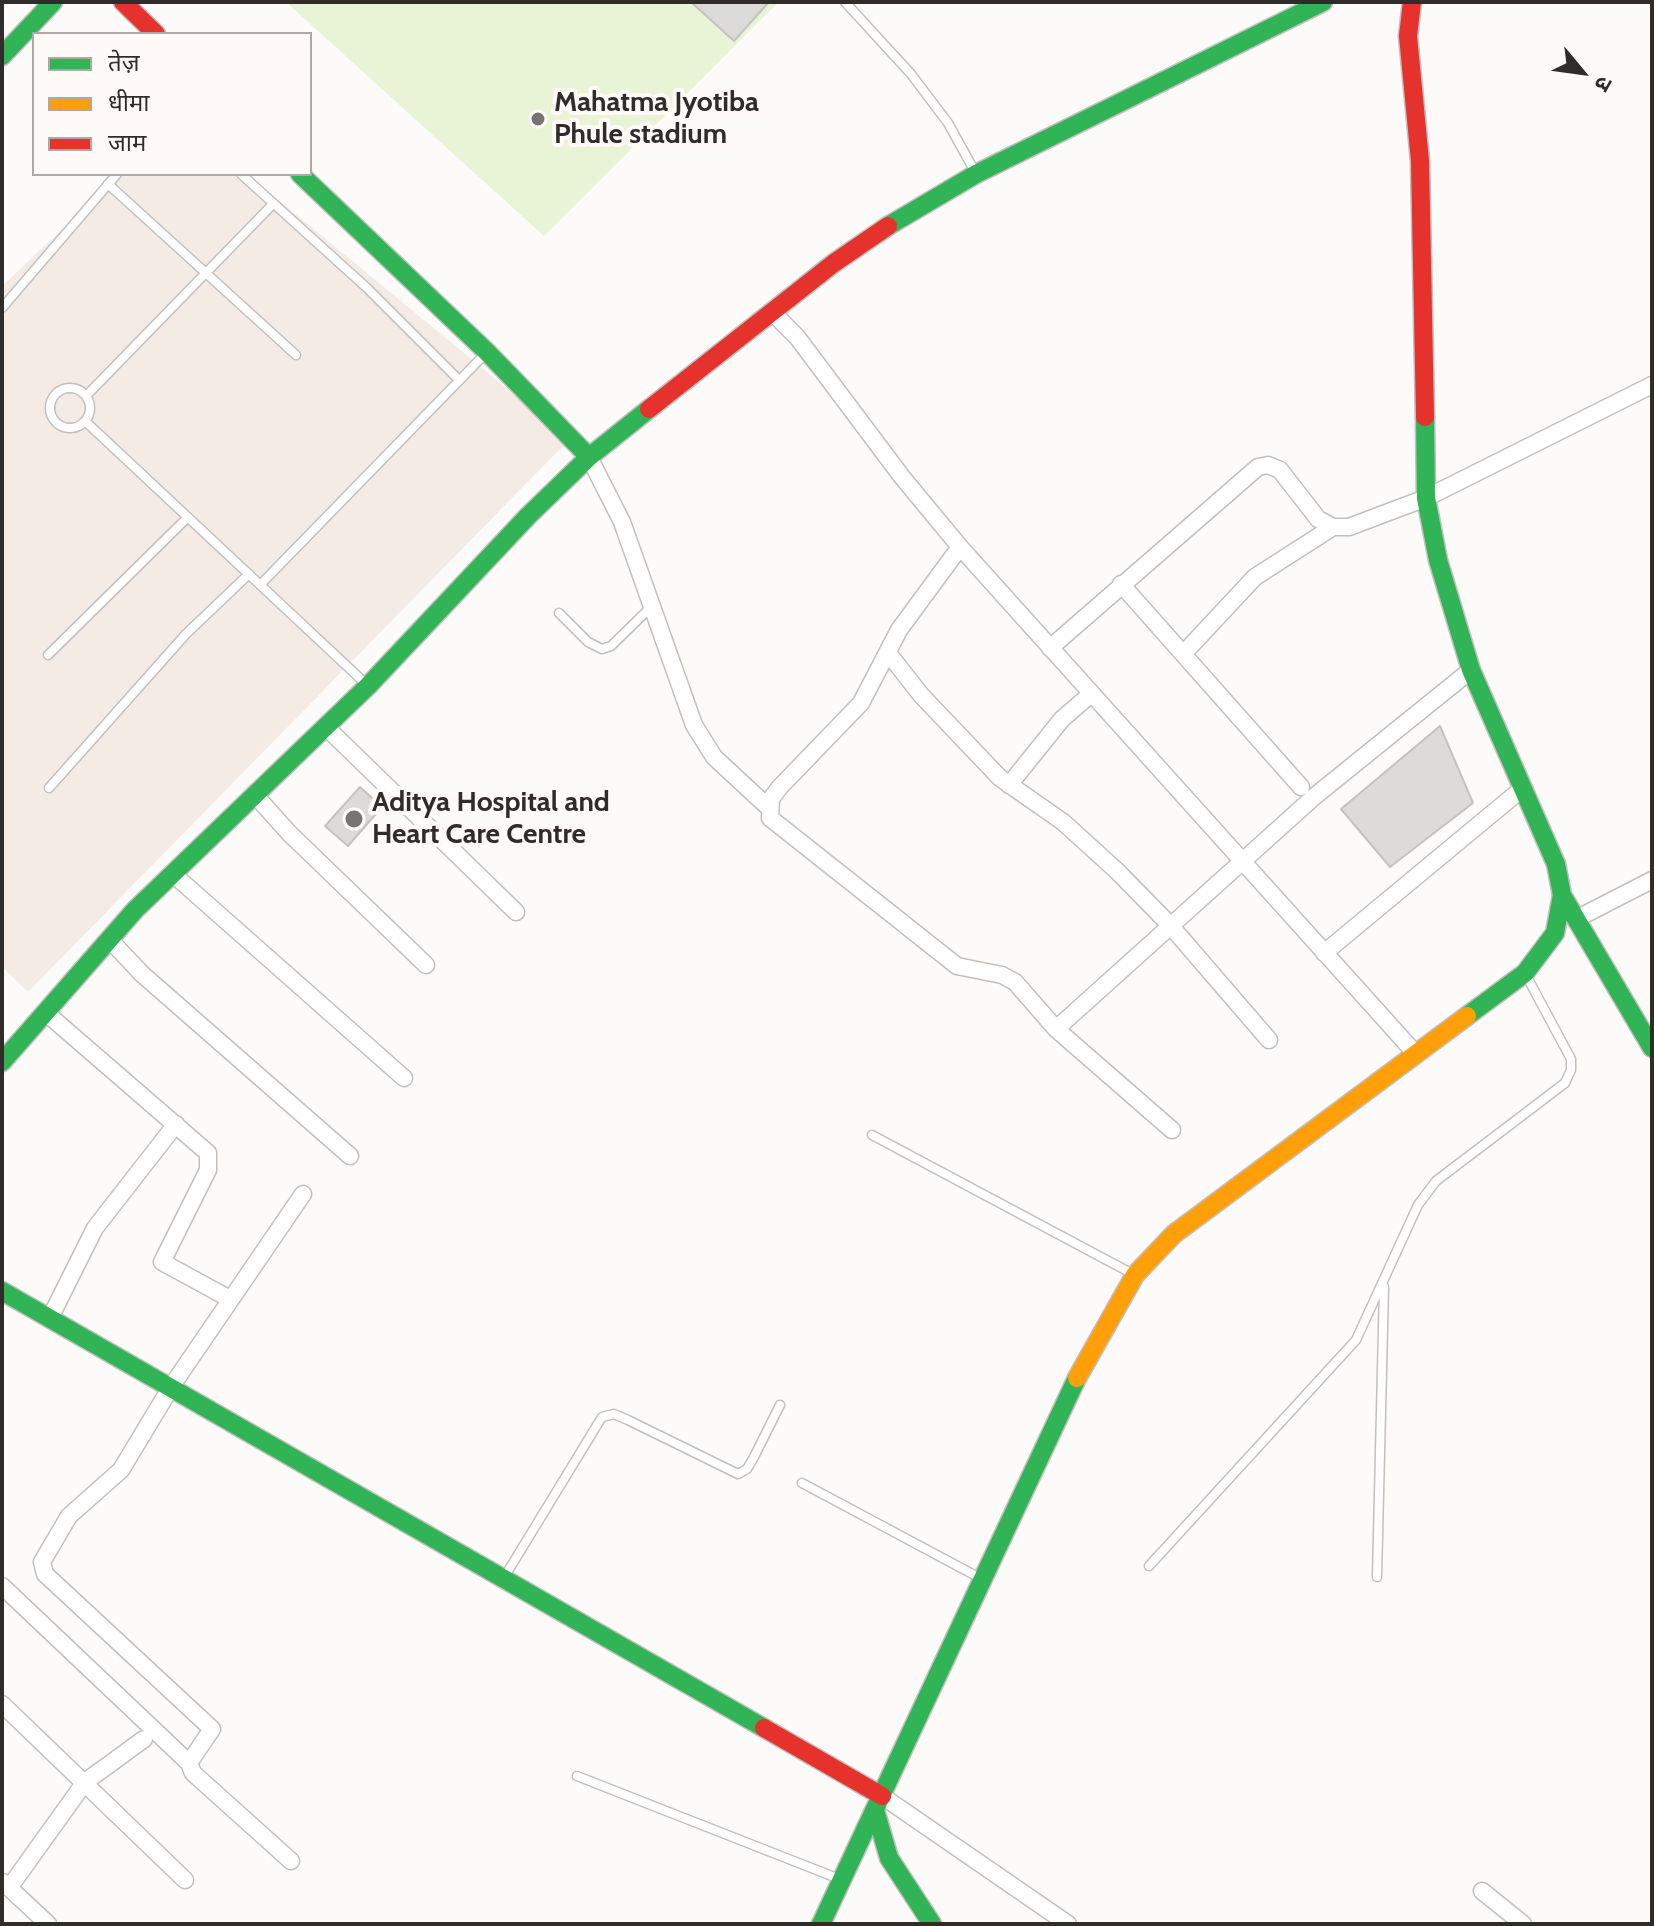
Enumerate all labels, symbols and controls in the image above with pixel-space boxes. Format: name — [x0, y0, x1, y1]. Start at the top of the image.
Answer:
legend — [32, 32, 312, 176]
north arrow — [1542, 32, 1622, 112]
text: तेज़ — [108, 48, 140, 77]
text: उ — [1588, 72, 1618, 96]
place label: Mahatma Jyotiba Phule stadium — [554, 86, 759, 152]
text: धीमा — [108, 88, 150, 117]
marker: Mahatma Jyotiba Phule stadium — [529, 110, 547, 128]
text: जाम — [108, 128, 146, 157]
place label: Aditya Hospital and Heart Care Centre — [372, 786, 610, 852]
marker: Aditya Hospital and Heart Care Centre — [343, 808, 365, 830]

